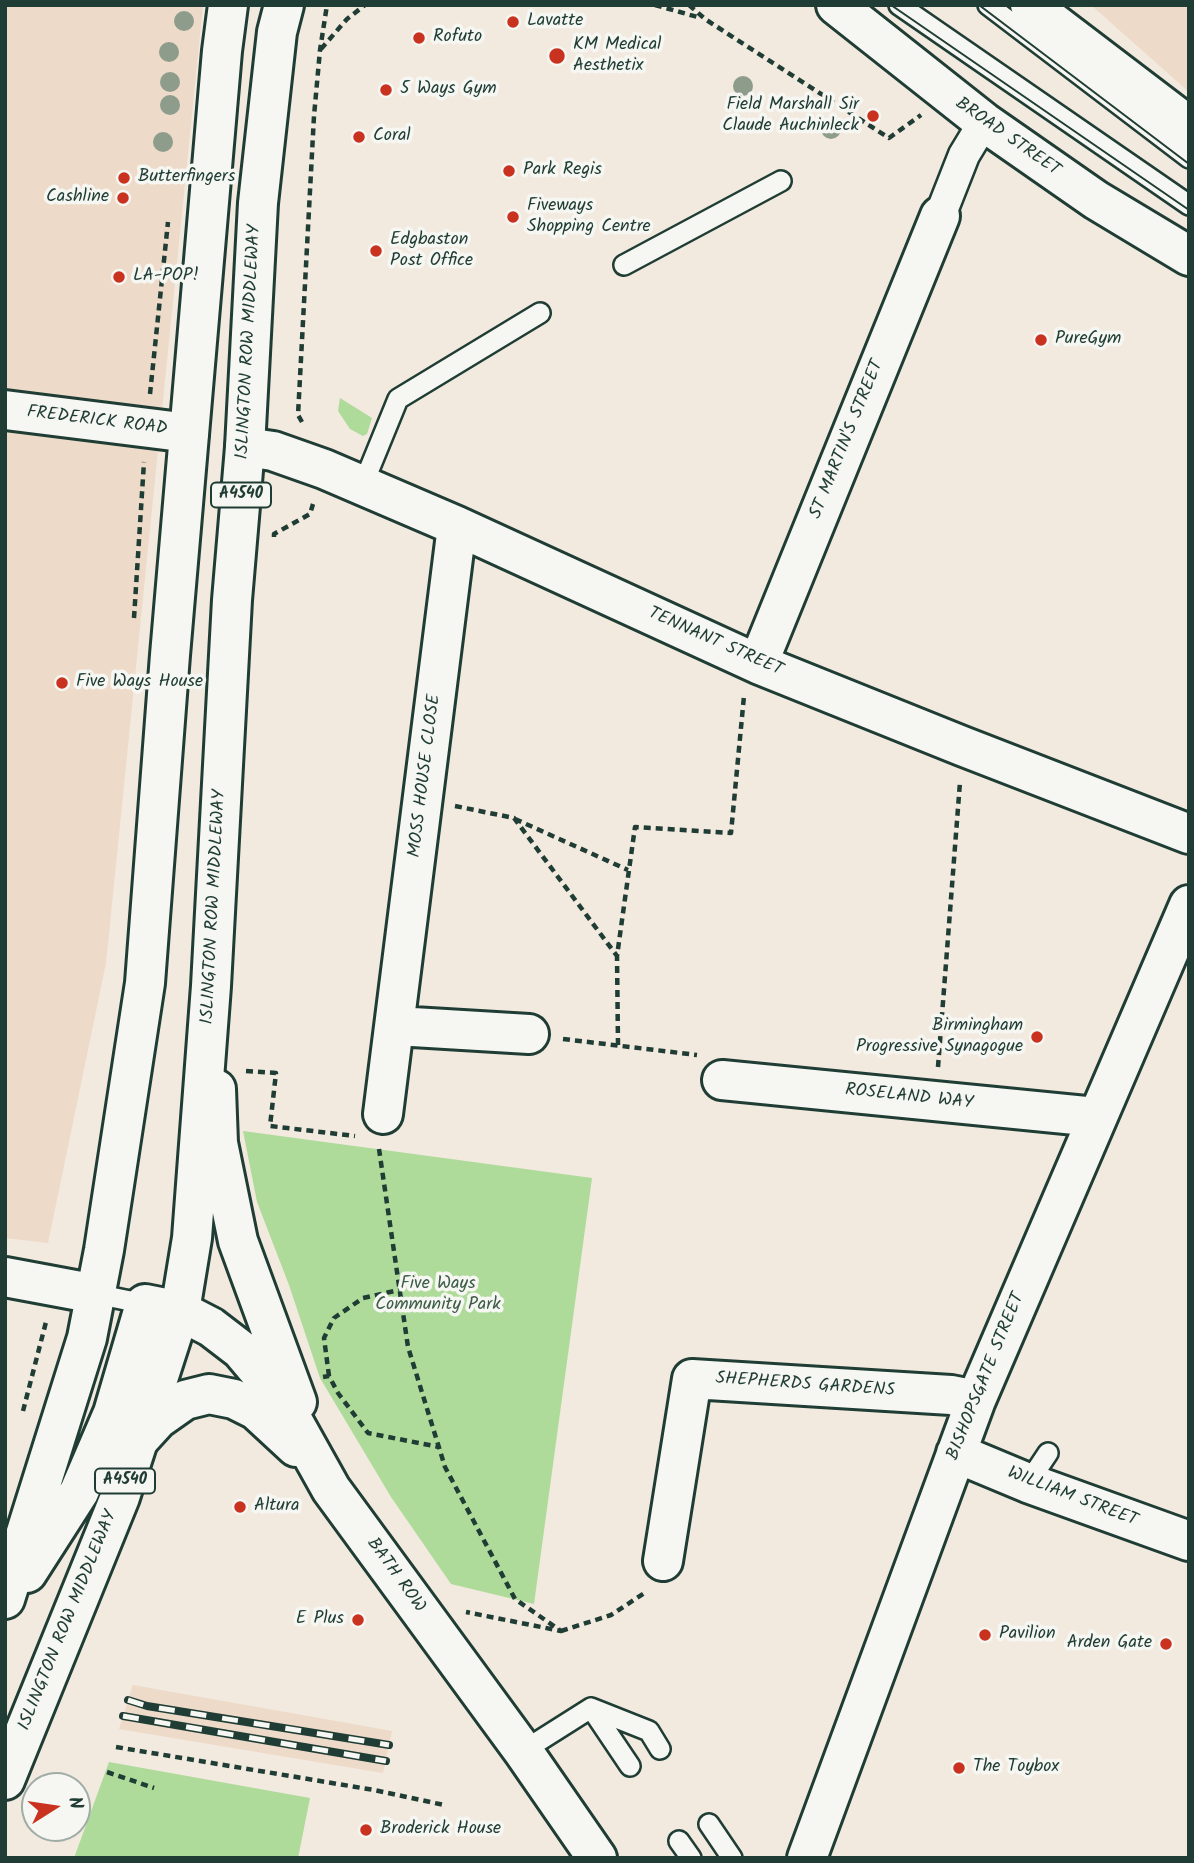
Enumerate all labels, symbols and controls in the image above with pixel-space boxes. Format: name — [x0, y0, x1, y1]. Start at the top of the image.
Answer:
place label: Lavatte — [527, 11, 583, 33]
marker: Lavatte — [505, 14, 521, 30]
place label: Rofuto — [433, 27, 482, 49]
marker: Rofuto — [411, 30, 427, 46]
place label: KM Medical Aesthetix — [573, 35, 661, 78]
marker: KM Medical Aesthetix — [547, 46, 567, 66]
place label: 5 Ways Gym — [400, 79, 496, 101]
marker: 5 Ways Gym — [378, 82, 394, 98]
street label: BROAD STREET — [950, 94, 1064, 182]
place label: Field Marshall Sir Claude Auchinleck — [722, 95, 859, 138]
marker: Field Marshall Sir Claude Auchinleck — [865, 108, 881, 124]
place label: Coral — [373, 126, 411, 148]
marker: Coral — [351, 129, 367, 145]
place label: Park Regis — [523, 160, 602, 182]
marker: Park Regis — [501, 163, 517, 179]
place label: Butterfingers — [138, 167, 235, 189]
marker: Butterfingers — [116, 170, 132, 186]
place label: Cashline — [46, 187, 109, 209]
marker: Cashline — [115, 190, 131, 206]
place label: Fiveways Shopping Centre — [527, 196, 651, 238]
marker: Fiveways Shopping Centre — [505, 209, 521, 225]
street label: ISLINGTON ROW MIDDLEWAY — [233, 224, 267, 460]
place label: Edgbaston Post Office — [390, 230, 473, 272]
marker: Edgbaston Post Office — [368, 243, 384, 259]
place label: LA-POP! — [133, 266, 199, 288]
marker: LA-POP! — [111, 269, 127, 285]
place label: PureGym — [1055, 329, 1121, 351]
marker: PureGym — [1033, 332, 1049, 348]
street label: ST MARTIN'S STREET — [806, 357, 890, 523]
street label: FREDERICK ROAD — [25, 403, 169, 441]
road number: A4540 — [211, 482, 271, 508]
street label: TENNANT STREET — [644, 604, 786, 682]
place label: Five Ways House — [76, 672, 203, 694]
marker: Five Ways House — [54, 675, 70, 691]
street label: MOSS HOUSE CLOSE — [405, 693, 447, 859]
street label: ISLINGTON ROW MIDDLEWAY — [198, 789, 232, 1025]
place label: Birmingham Progressive Synagogue — [856, 1016, 1023, 1058]
marker: Birmingham Progressive Synagogue — [1029, 1029, 1045, 1045]
street label: ROSELAND WAY — [844, 1081, 974, 1115]
park label: Five Ways Community Park — [375, 1274, 501, 1316]
street label: BISHOPSGATE STREET — [944, 1290, 1030, 1464]
street label: SHEPHERDS GARDENS — [715, 1369, 895, 1403]
street label: WILLIAM STREET — [1004, 1463, 1140, 1533]
road number: A4540 — [95, 1469, 155, 1494]
place label: Altura — [254, 1496, 299, 1518]
marker: Altura — [232, 1499, 248, 1515]
street label: ISLINGTON ROW MIDDLEWAY — [15, 1508, 123, 1734]
street label: BATH ROW — [361, 1534, 429, 1618]
place label: E Plus — [296, 1609, 344, 1631]
marker: E Plus — [350, 1612, 366, 1628]
place label: Pavilion — [999, 1624, 1056, 1646]
marker: Pavilion — [977, 1627, 993, 1643]
place label: Arden Gate — [1067, 1633, 1152, 1655]
marker: Arden Gate — [1158, 1636, 1174, 1652]
place label: The Toybox — [973, 1757, 1059, 1779]
marker: The Toybox — [951, 1760, 967, 1776]
north arrow — [21, 1772, 91, 1842]
text: N — [59, 1794, 91, 1812]
place label: Broderick House — [380, 1819, 501, 1841]
marker: Broderick House — [358, 1822, 374, 1838]

